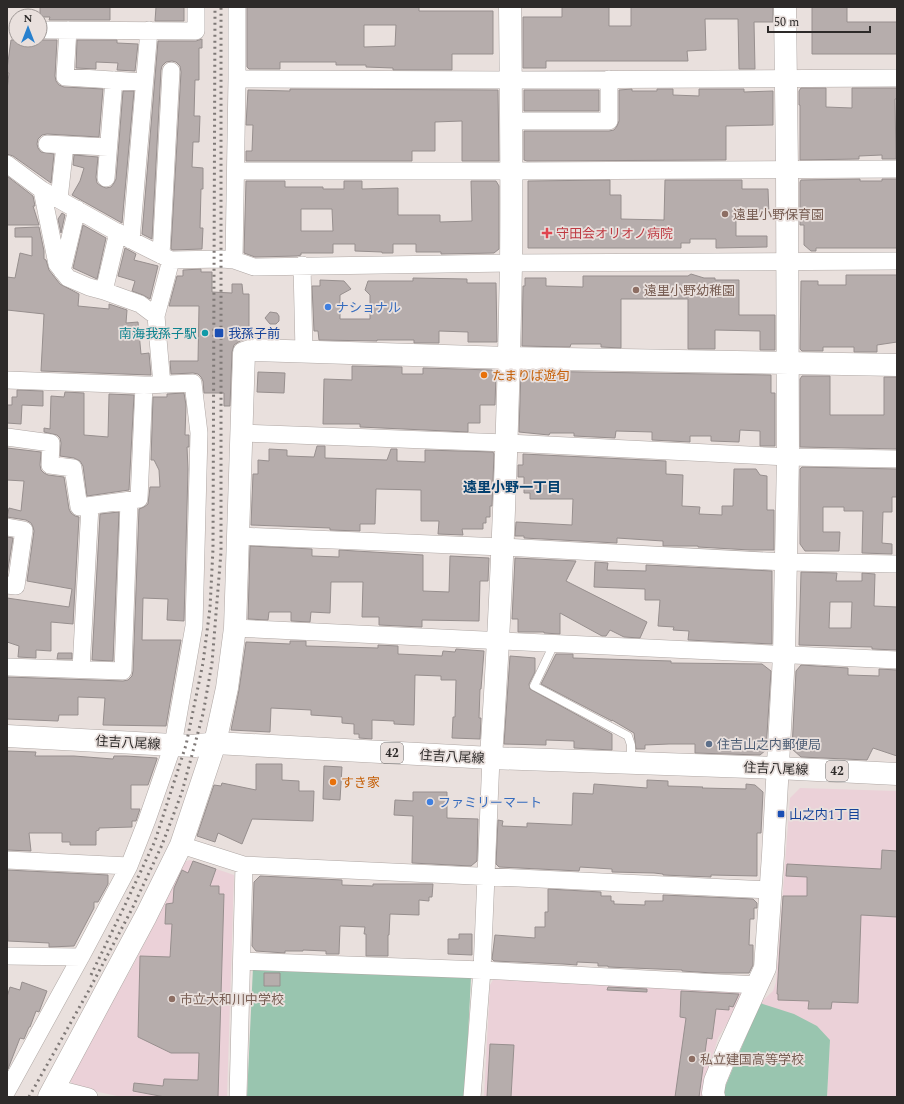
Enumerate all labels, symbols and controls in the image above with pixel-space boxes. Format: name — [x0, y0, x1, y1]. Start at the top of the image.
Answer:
north arrow — [8, 8, 48, 48]
scale bar — [768, 8, 870, 34]
text: N — [24, 10, 33, 27]
text: 50 m — [774, 13, 799, 32]
place label: 遠里小野保育園 — [733, 205, 824, 225]
marker: 遠里小野保育園 — [720, 209, 730, 219]
place label: 守田会オリオノ病院 — [556, 224, 673, 244]
marker: 守田会オリオノ病院 — [541, 227, 553, 239]
place label: 遠里小野幼稚園 — [644, 281, 735, 301]
marker: 遠里小野幼稚園 — [631, 285, 641, 295]
place label: ナショナル — [336, 298, 401, 318]
marker: ナショナル — [323, 302, 333, 312]
place label: 南海我孫子駅 — [119, 324, 197, 344]
place label: 我孫子前 — [228, 324, 280, 344]
marker: 我孫子前 — [213, 327, 225, 339]
marker: 南海我孫子駅 — [200, 328, 210, 338]
place label: たまりば遊旬 — [492, 366, 570, 386]
marker: たまりば遊旬 — [479, 370, 489, 380]
district label: 遠里小野一丁目 — [463, 477, 561, 498]
street label: 住吉八尾線 — [95, 731, 161, 755]
place label: 住吉山之内郵便局 — [717, 735, 821, 755]
marker: 住吉山之内郵便局 — [704, 739, 714, 749]
road number: 42 — [381, 743, 403, 763]
street label: 住吉八尾線 — [419, 745, 485, 769]
street label: 住吉八尾線 — [743, 758, 809, 780]
road number: 42 — [826, 761, 848, 781]
place label: すき家 — [341, 773, 380, 793]
marker: すき家 — [328, 777, 338, 787]
place label: ファミリーマート — [438, 793, 542, 813]
marker: ファミリーマート — [425, 797, 435, 807]
place label: 山之内1丁目 — [789, 805, 861, 825]
marker: 山之内1丁目 — [776, 809, 786, 819]
place label: 市立大和川中学校 — [180, 990, 284, 1010]
marker: 市立大和川中学校 — [167, 994, 177, 1004]
place label: 私立建国高等学校 — [700, 1050, 804, 1070]
marker: 私立建国高等学校 — [687, 1054, 697, 1064]

